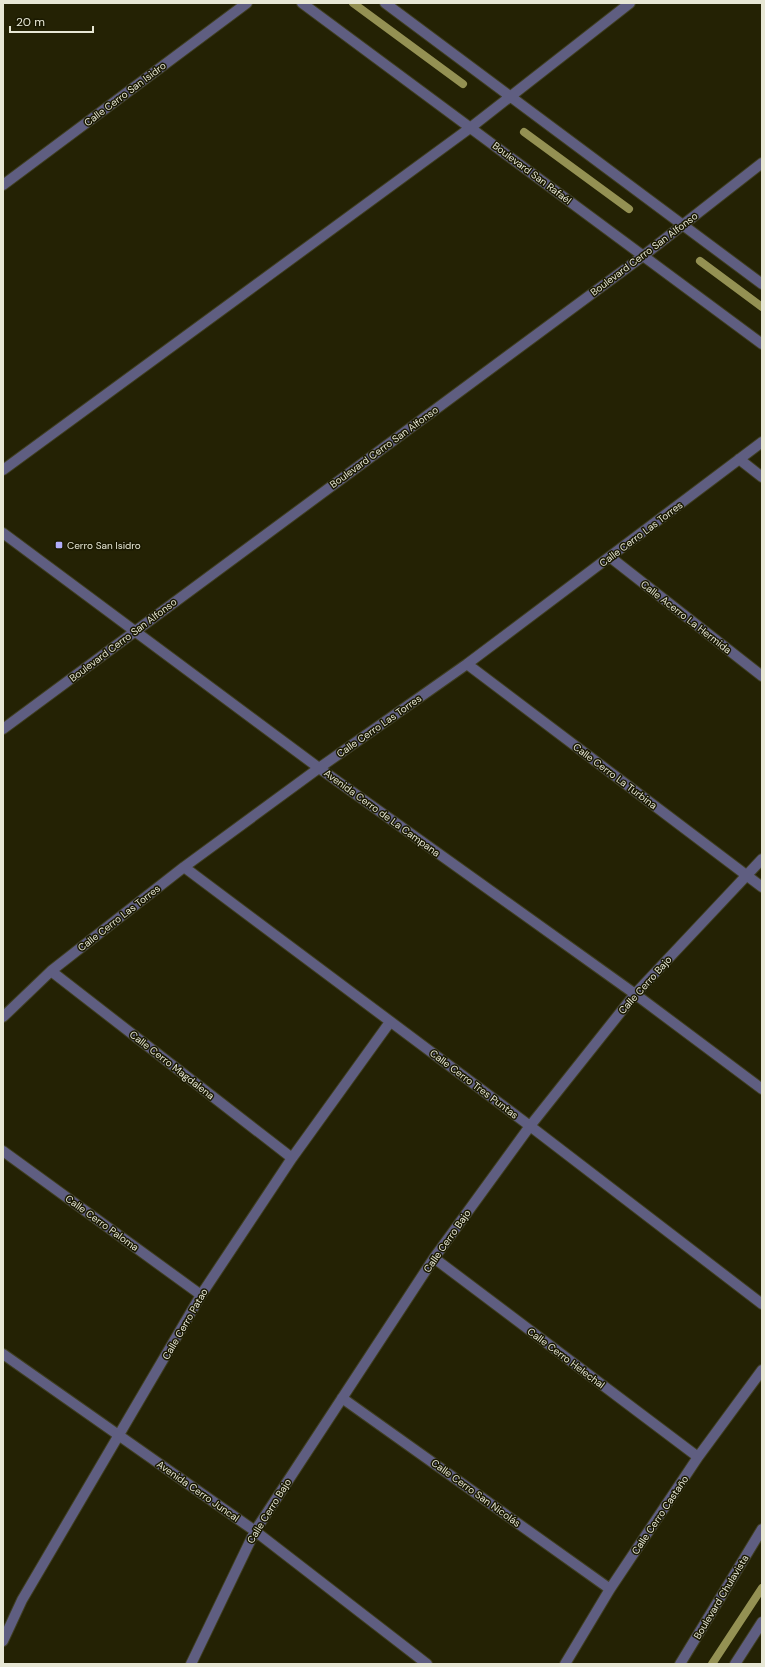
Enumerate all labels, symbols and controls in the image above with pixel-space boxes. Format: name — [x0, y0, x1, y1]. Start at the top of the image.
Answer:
scale bar — [10, 8, 93, 34]
text: 20 m — [16, 14, 45, 30]
street label: Calle Cerro San Isidro — [81, 59, 169, 129]
street label: Boulevard San Rafaél — [490, 139, 574, 207]
street label: Boulevard Cerro San Alfonso — [588, 209, 700, 299]
street label: Boulevard Cerro San Alfonso — [327, 403, 441, 491]
street label: Calle Cerro Las Torres — [597, 498, 685, 570]
place label: Cerro San Isidro — [67, 539, 141, 552]
marker: Cerro San Isidro — [54, 540, 64, 550]
street label: Calle Acerro La Hermida — [638, 578, 734, 656]
street label: Boulevard Cerro San Alfonso — [67, 595, 179, 685]
street label: Calle Cerro Las Torres — [334, 692, 424, 760]
street label: Calle Cerro La Turbina — [570, 740, 660, 812]
street label: Avenida Cerro de La Campana — [321, 766, 443, 860]
street label: Calle Cerro Las Torres — [75, 882, 163, 954]
street label: Calle Cerro Bajo — [615, 953, 675, 1017]
street label: Calle Cerro Magdalena — [127, 1028, 217, 1102]
street label: Calle Cerro Tres Puntas — [427, 1046, 521, 1122]
street label: Calle Cerro Paloma — [63, 1192, 141, 1254]
street label: Calle Cerro Bajo — [420, 1207, 474, 1275]
street label: Calle Cerro Patao — [159, 1286, 211, 1362]
street label: Calle Cerro Helechal — [525, 1325, 607, 1391]
street label: Calle Cerro San Nicolás — [429, 1456, 523, 1530]
street label: Avenida Cerro Juncal — [154, 1458, 242, 1524]
street label: Calle Cerro Castaño — [629, 1473, 691, 1557]
street label: Calle Cerro Bajo — [244, 1476, 294, 1546]
street label: Boulevard Chulavista — [691, 1552, 751, 1642]

